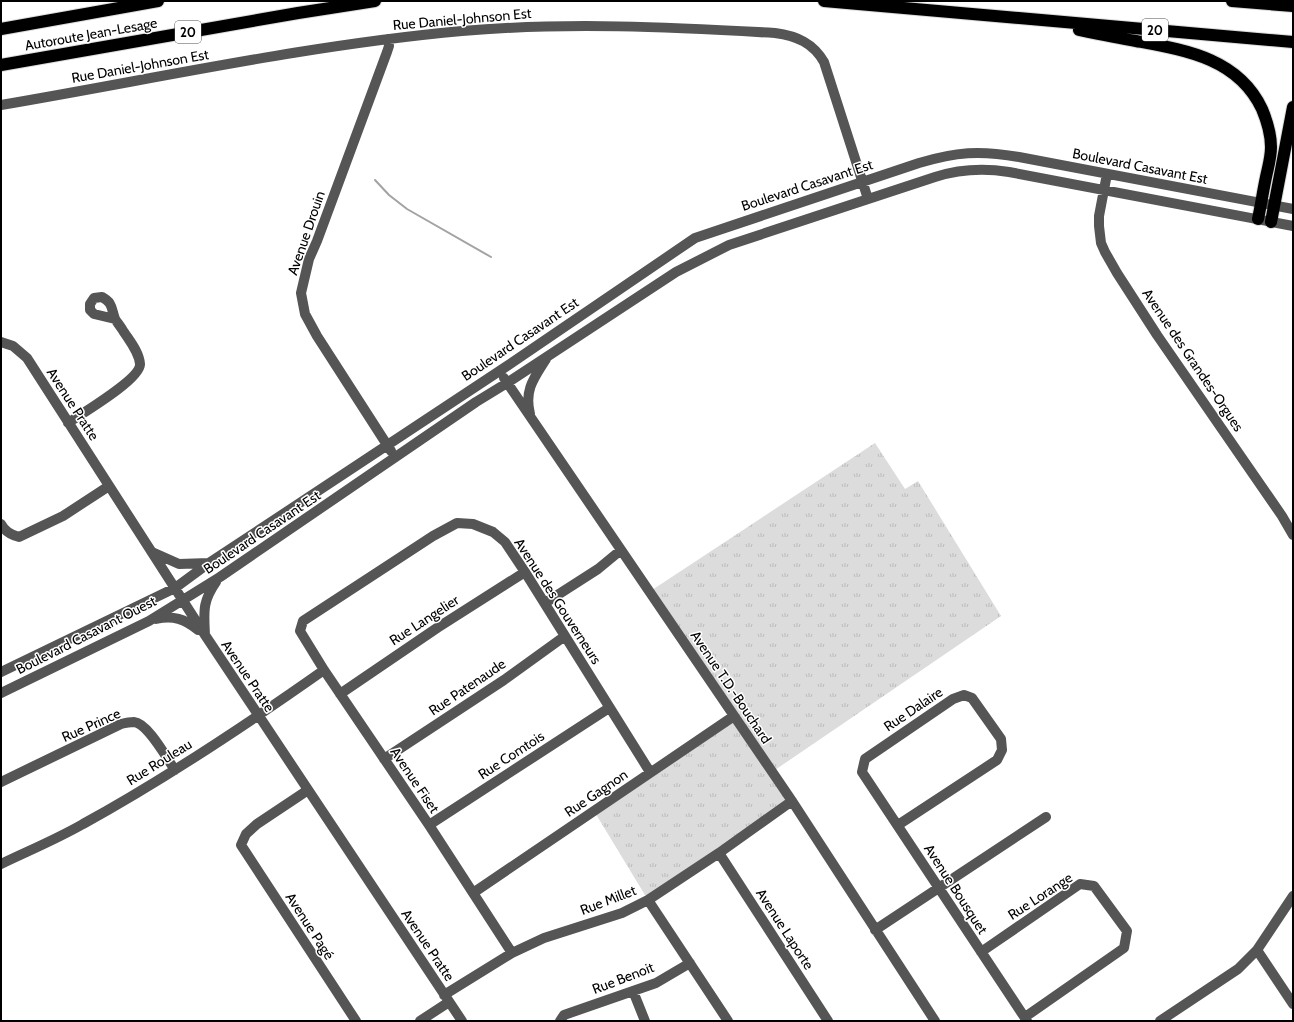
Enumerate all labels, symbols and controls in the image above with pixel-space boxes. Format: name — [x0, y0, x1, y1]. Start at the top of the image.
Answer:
street label: Rue Daniel-Johnson Est — [392, 4, 532, 34]
street label: Autoroute Jean-Lesage — [23, 13, 159, 55]
road number: 20 — [1142, 19, 1168, 41]
road number: 20 — [175, 21, 201, 43]
street label: Rue Daniel-Johnson Est — [70, 45, 210, 87]
street label: Boulevard Casavant Est — [1071, 144, 1209, 188]
street label: Boulevard Casavant Est — [739, 155, 875, 215]
street label: Avenue Drouin — [283, 188, 329, 277]
street label: Avenue des Grandes-Orgues — [1138, 285, 1248, 435]
street label: Boulevard Casavant Est — [458, 293, 582, 385]
street label: Avenue Pratte — [43, 364, 103, 444]
street label: Boulevard Casavant Est — [200, 486, 324, 578]
street label: Avenue des Gouverneurs — [510, 535, 606, 668]
street label: Rue Langelier — [386, 590, 463, 649]
street label: Boulevard Casavant Ouest — [13, 592, 159, 678]
street label: Avenue T.D.-Bouchard — [687, 627, 775, 747]
street label: Avenue Pratte — [217, 637, 279, 715]
street label: Rue Patenaude — [425, 655, 509, 719]
street label: Rue Dalaire — [880, 683, 946, 735]
street label: Rue Prince — [59, 704, 123, 746]
street label: Rue Comtois — [474, 727, 548, 783]
street label: Rue Rouleau — [123, 735, 195, 789]
street label: Avenue Fiset — [386, 744, 444, 817]
street label: Rue Gagnon — [561, 765, 631, 821]
street label: Avenue Bousquet — [920, 841, 992, 938]
street label: Rue Lorange — [1004, 868, 1076, 924]
street label: Rue Millet — [577, 881, 639, 919]
street label: Avenue Laporte — [752, 885, 818, 973]
street label: Avenue Pagé — [282, 889, 338, 963]
street label: Avenue Pratte — [397, 906, 459, 984]
street label: Rue Benoit — [590, 958, 657, 998]

